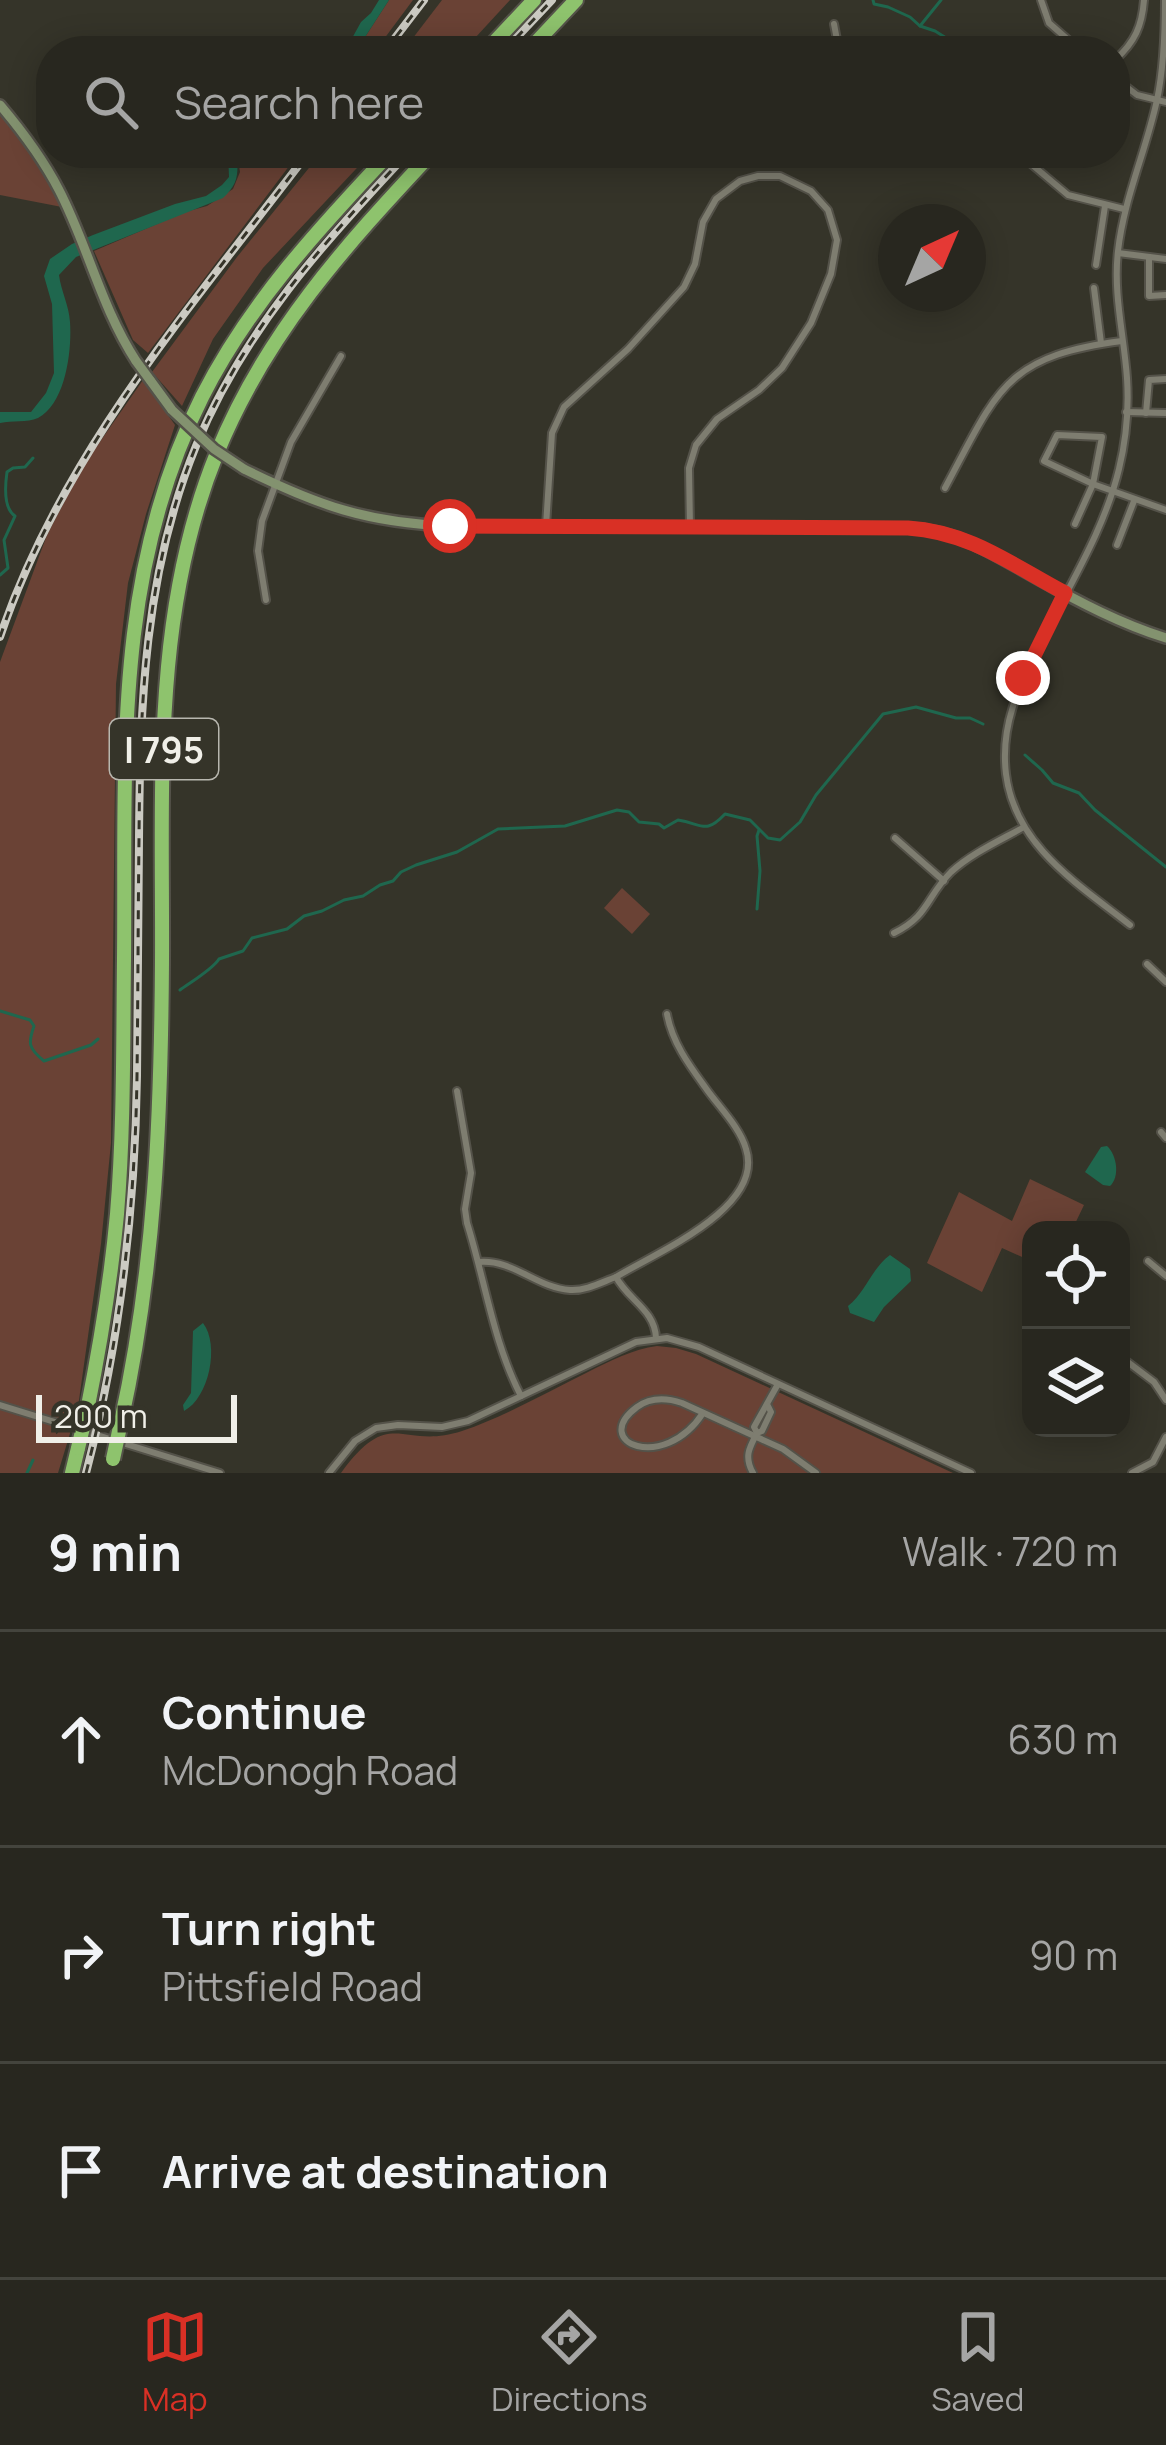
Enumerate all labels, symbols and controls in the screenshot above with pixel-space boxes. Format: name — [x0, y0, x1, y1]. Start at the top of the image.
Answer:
search box — [36, 36, 1130, 168]
icon: search — [78, 69, 144, 135]
text: Search here — [174, 71, 424, 133]
north arrow — [878, 204, 986, 312]
route start — [423, 499, 477, 553]
route end — [996, 651, 1050, 705]
road number: I 795 — [110, 719, 218, 779]
map controls — [1022, 1221, 1130, 1437]
button: locate — [1022, 1221, 1130, 1329]
button: layers — [1022, 1329, 1130, 1437]
scale bar — [36, 1389, 237, 1442]
text: 200 m — [54, 1393, 148, 1438]
text: 9 min — [48, 1517, 182, 1586]
text: Walk · 720 m — [902, 1524, 1118, 1578]
text: Continue — [162, 1681, 367, 1743]
icon: ahead — [48, 1706, 114, 1772]
text: 630 m — [1008, 1712, 1118, 1766]
text: McDonogh Road — [162, 1743, 458, 1797]
text: Turn right — [162, 1897, 376, 1959]
icon: right — [48, 1922, 114, 1988]
text: 90 m — [1029, 1928, 1118, 1982]
text: Pittsfield Road — [162, 1959, 423, 2013]
icon: arrive — [48, 2138, 114, 2204]
text: Arrive at destination — [162, 2140, 609, 2202]
tab: Map — [142, 2304, 208, 2421]
tab: Directions — [491, 2304, 648, 2421]
tab: Saved — [931, 2304, 1024, 2421]

